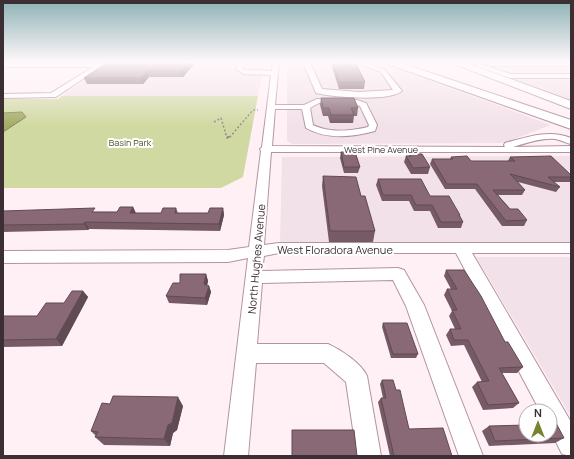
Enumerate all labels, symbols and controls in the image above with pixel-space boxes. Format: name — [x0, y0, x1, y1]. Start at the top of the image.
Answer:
park label: Basin Park — [109, 136, 152, 149]
street label: West Pine Avenue — [344, 143, 418, 156]
street label: North Hughes Avenue — [244, 203, 268, 315]
street label: West Floradora Avenue — [277, 242, 393, 257]
north arrow — [518, 403, 558, 443]
text: N — [534, 405, 542, 420]

